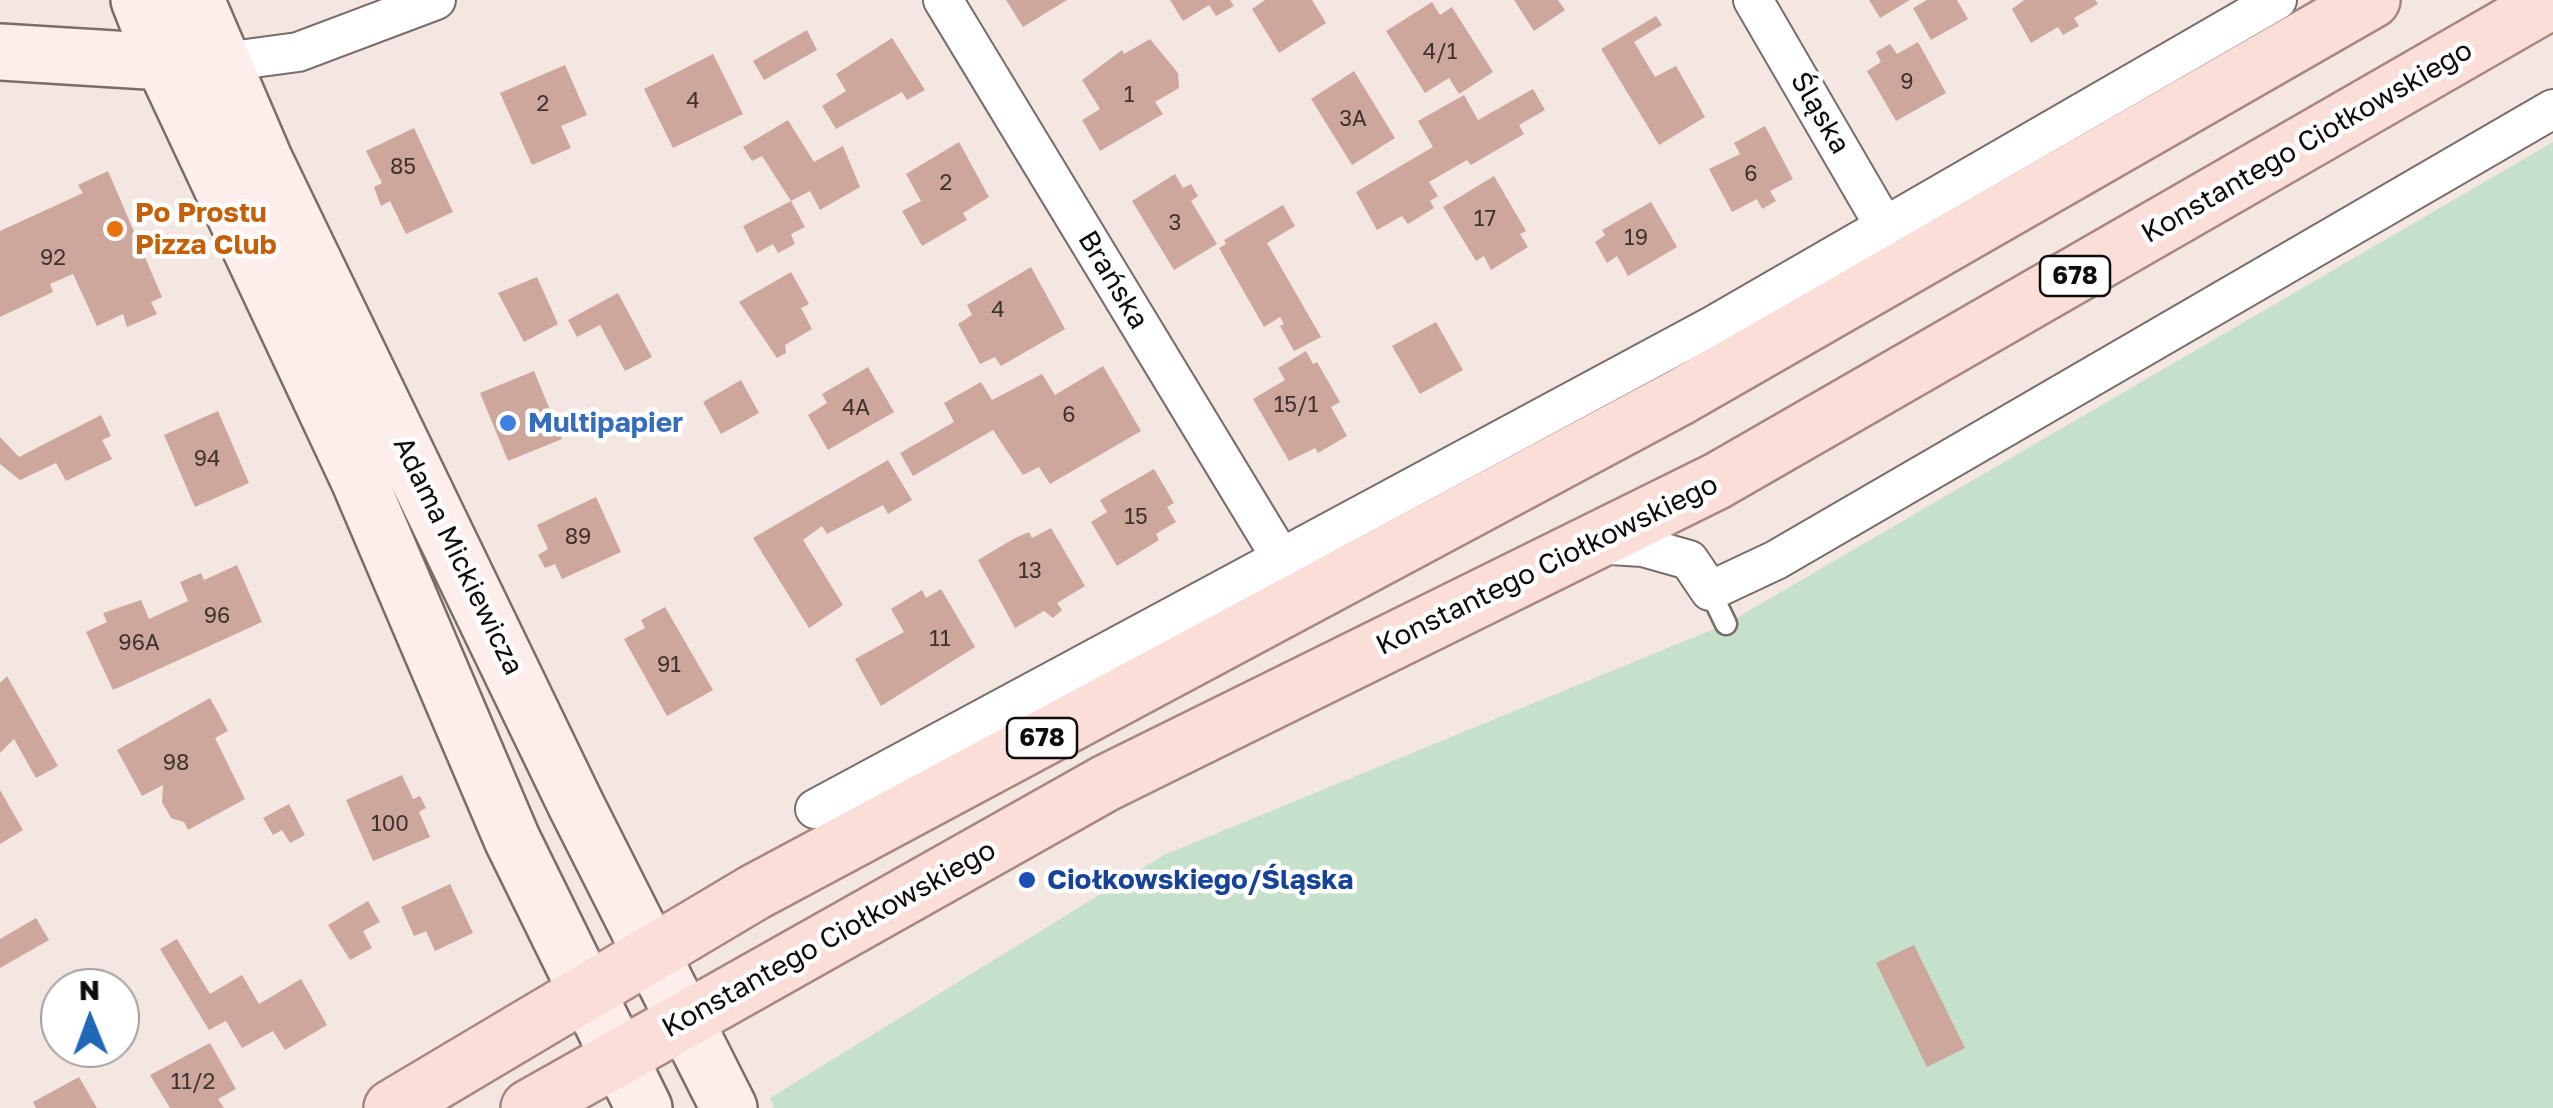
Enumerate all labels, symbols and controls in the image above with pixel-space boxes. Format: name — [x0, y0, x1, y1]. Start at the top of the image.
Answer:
street label: Konstantego Ciołkowskiego — [2136, 33, 2478, 251]
house number: 4/1 — [1423, 39, 1457, 65]
street label: Śląska — [1783, 66, 1857, 160]
house number: 9 — [1900, 69, 1914, 95]
house number: 1 — [1124, 82, 1134, 108]
house number: 4 — [686, 88, 700, 114]
house number: 2 — [537, 91, 549, 117]
house number: 3A — [1339, 106, 1367, 132]
house number: 85 — [390, 154, 416, 180]
house number: 6 — [1744, 161, 1758, 187]
house number: 2 — [940, 170, 952, 196]
place label: Po Prostu Pizza Club — [135, 196, 277, 262]
house number: 17 — [1474, 206, 1496, 232]
house number: 3 — [1169, 210, 1181, 236]
marker: Po Prostu Pizza Club — [104, 218, 126, 240]
street label: Brańska — [1071, 225, 1155, 335]
house number: 19 — [1624, 225, 1648, 251]
house number: 92 — [40, 245, 66, 271]
road number: 678 — [2040, 256, 2110, 296]
house number: 4 — [991, 297, 1005, 323]
house number: 15/1 — [1274, 392, 1318, 418]
house number: 4A — [842, 395, 870, 421]
house number: 6 — [1062, 402, 1076, 428]
place label: Multipapier — [528, 406, 683, 440]
marker: Multipapier — [497, 412, 519, 434]
street label: Adama Mickiewicza — [386, 431, 530, 681]
house number: 94 — [194, 446, 220, 472]
street label: Konstantego Ciołkowskiego — [1371, 467, 1723, 663]
house number: 15 — [1124, 504, 1148, 530]
house number: 89 — [565, 524, 591, 550]
house number: 13 — [1018, 558, 1042, 584]
house number: 96 — [204, 603, 230, 629]
house number: 11 — [929, 626, 951, 652]
house number: 96A — [118, 630, 160, 656]
house number: 91 — [657, 652, 681, 678]
road number: 678 — [1007, 718, 1077, 758]
house number: 98 — [163, 750, 189, 776]
house number: 100 — [371, 811, 409, 837]
street label: Konstantego Ciołkowskiego — [656, 833, 1002, 1045]
place label: Ciołkowskiego/Śląska — [1047, 863, 1354, 897]
marker: Ciołkowskiego/Śląska — [1016, 869, 1038, 891]
north arrow — [40, 968, 140, 1068]
text: N — [79, 973, 100, 1006]
house number: 11/2 — [171, 1069, 215, 1095]

